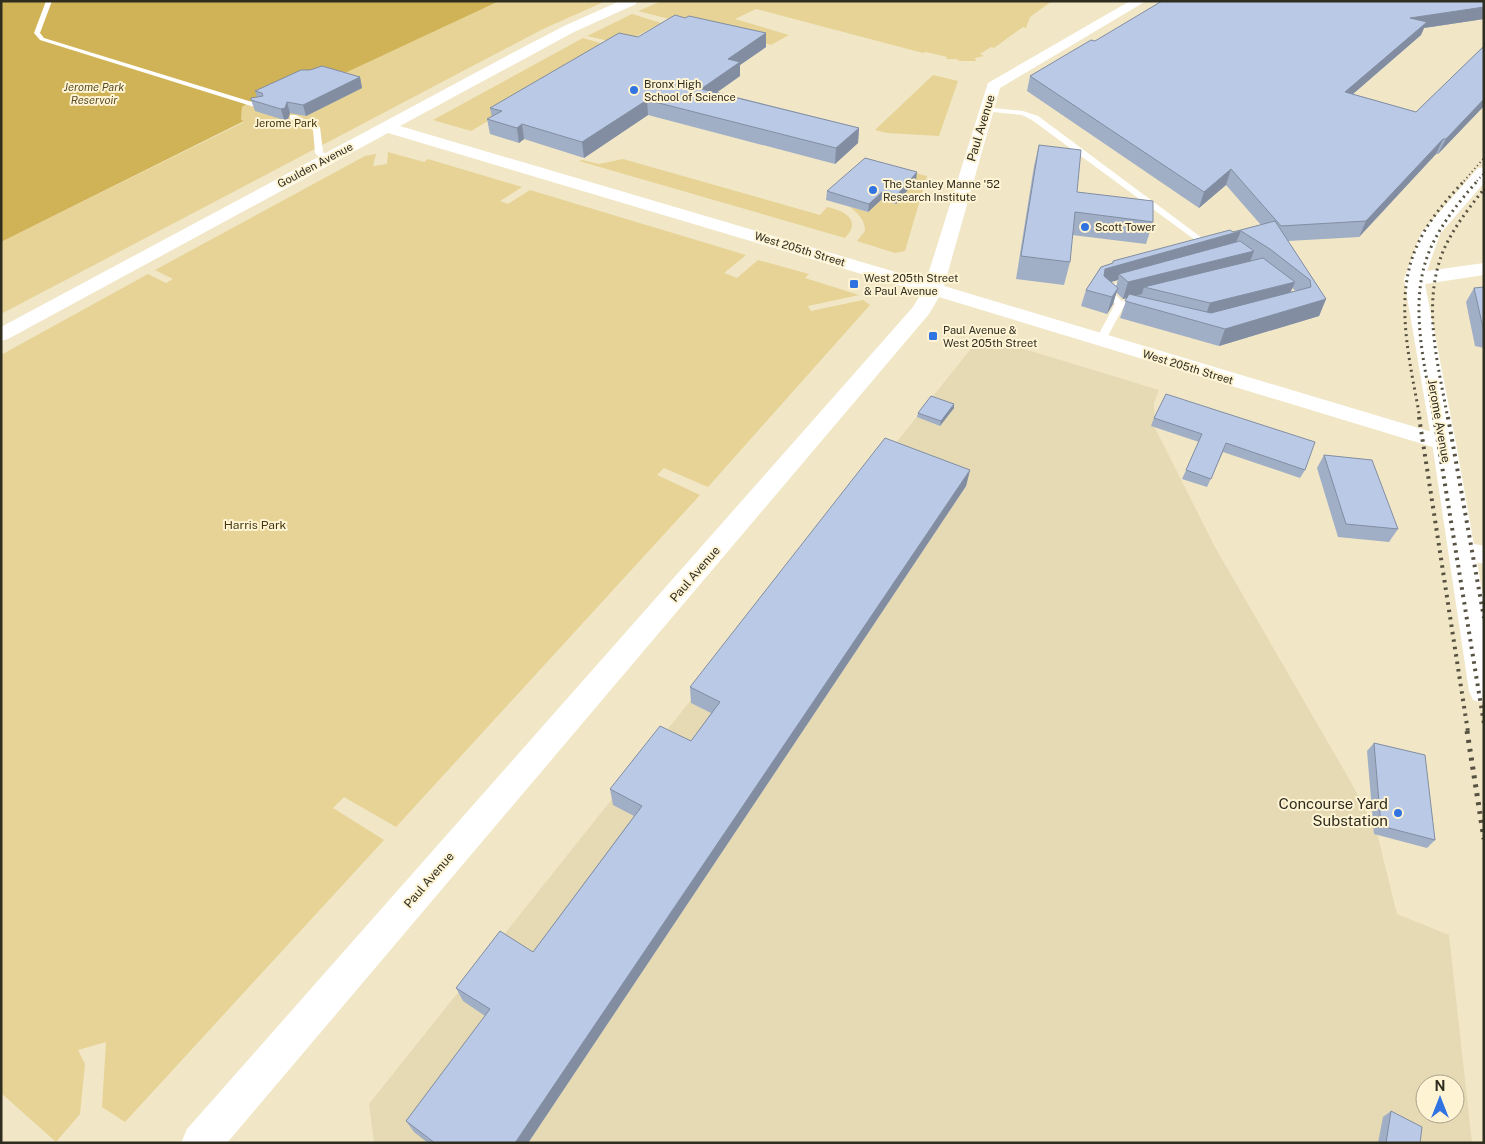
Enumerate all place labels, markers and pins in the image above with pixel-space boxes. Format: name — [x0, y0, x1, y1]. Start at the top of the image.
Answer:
place label: Bronx High School of Science — [644, 78, 736, 103]
marker: Bronx High School of Science — [628, 84, 640, 96]
place label: The Stanley Manne '52 Research Institute — [883, 178, 1000, 203]
marker: The Stanley Manne '52 Research Institute — [867, 184, 879, 196]
marker: Scott Tower — [1079, 221, 1091, 233]
place label: Scott Tower — [1095, 221, 1156, 233]
place label: West 205th Street & Paul Avenue — [864, 272, 958, 297]
marker: West 205th Street & Paul Avenue — [848, 278, 860, 290]
place label: Paul Avenue & West 205th Street — [943, 324, 1037, 349]
marker: Paul Avenue & West 205th Street — [927, 330, 939, 342]
place label: Concourse Yard Substation — [1279, 795, 1388, 829]
marker: Concourse Yard Substation — [1392, 807, 1404, 819]

